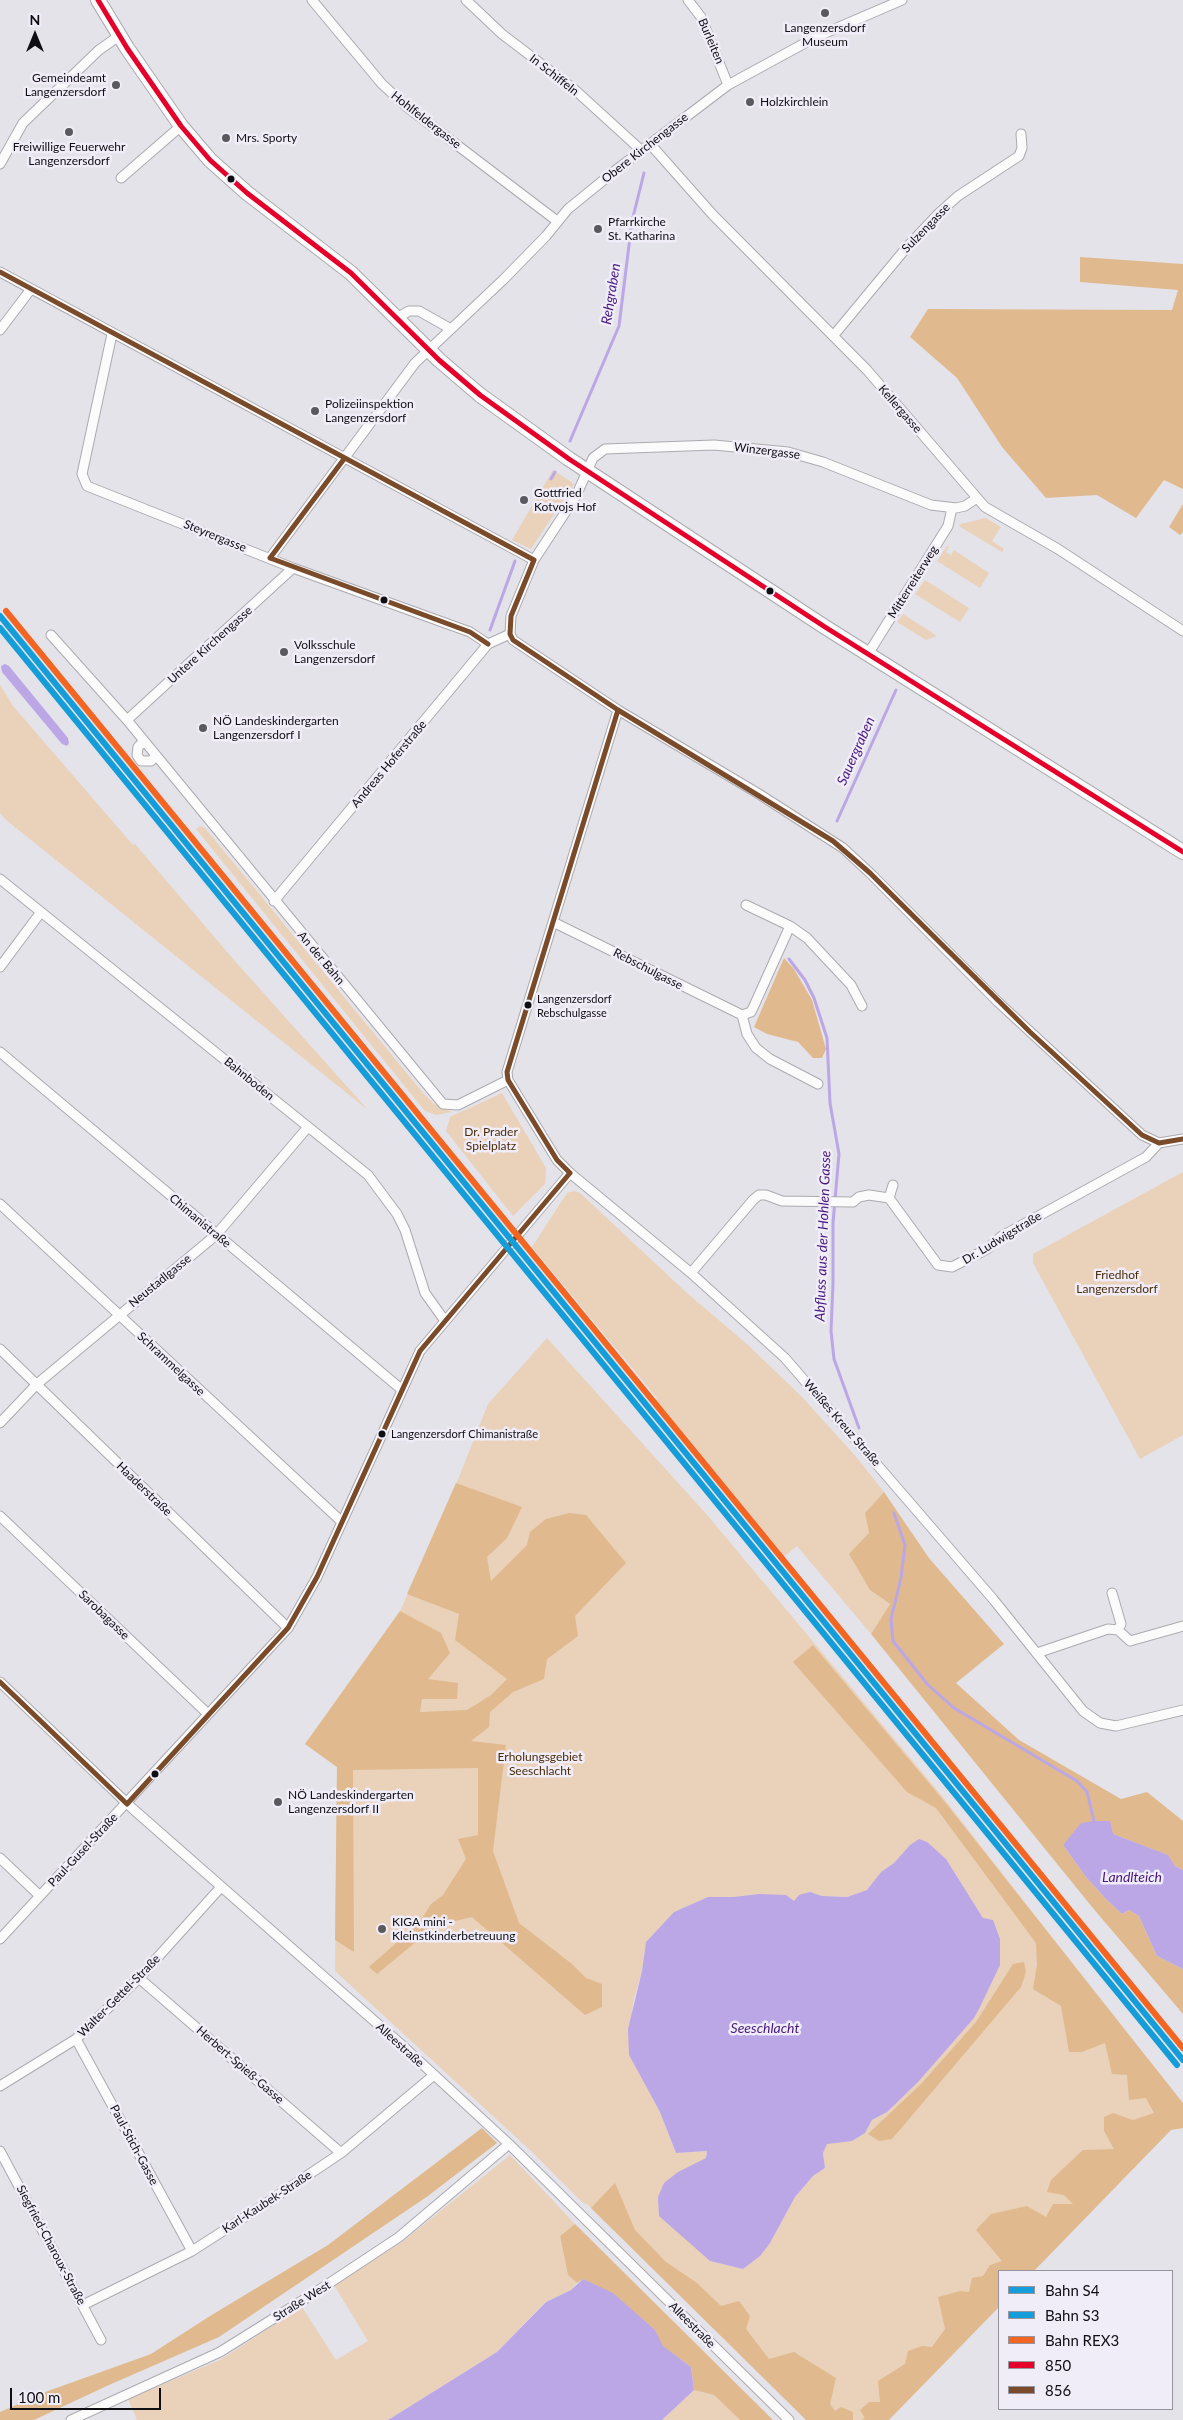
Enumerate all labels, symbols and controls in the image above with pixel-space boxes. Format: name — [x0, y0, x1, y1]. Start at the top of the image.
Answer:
marker: Langenzersdorf Museum — [819, 7, 831, 19]
north arrow — [10, 10, 60, 60]
text: N — [30, 11, 40, 28]
street label: Burleiten — [695, 16, 727, 66]
place label: Langenzersdorf Museum — [784, 21, 866, 49]
street label: In Schiffeln — [527, 51, 581, 99]
place label: Gemeindeamt Langenzersdorf — [25, 71, 106, 99]
marker: Gemeindeamt Langenzersdorf — [110, 79, 122, 91]
street label: Hohlfeldergasse — [388, 88, 464, 152]
place label: Holzkirchlein — [760, 95, 828, 109]
marker: Holzkirchlein — [744, 96, 756, 108]
street label: Obere Kirchengasse — [599, 110, 691, 186]
marker: Freiwillige Feuerwehr Langenzersdorf — [63, 126, 75, 138]
place label: Mrs. Sporty — [236, 131, 297, 145]
marker: Mrs. Sporty — [220, 132, 232, 144]
place label: Freiwillige Feuerwehr Langenzersdorf — [13, 140, 125, 168]
unlabelled marker — [226, 174, 236, 184]
street label: Sulzengasse — [899, 200, 953, 256]
place label: Pfarrkirche St. Katharina — [608, 215, 675, 243]
marker: Pfarrkirche St. Katharina — [592, 223, 604, 235]
water label: Rehgraben — [598, 262, 624, 326]
street label: Kellergasse — [875, 382, 925, 436]
place label: Polizeiinspektion Langenzersdorf — [325, 397, 414, 425]
marker: Polizeiinspektion Langenzersdorf — [309, 405, 321, 417]
street label: Winzergasse — [733, 440, 801, 462]
place label: Gottfried Kotvojs Hof — [534, 486, 596, 514]
marker: Gottfried Kotvojs Hof — [518, 494, 530, 506]
street label: Steyrergasse — [181, 517, 249, 555]
street label: Mitterreiterweg — [885, 543, 941, 621]
unlabelled marker — [765, 586, 775, 596]
unlabelled marker — [379, 595, 389, 605]
street label: Untere Kirchengasse — [165, 603, 255, 687]
place label: Volksschule Langenzersdorf — [294, 638, 375, 666]
marker: Volksschule Langenzersdorf — [278, 646, 290, 658]
place label: NÖ Landeskindergarten Langenzersdorf I — [213, 714, 339, 742]
water label: Sauergraben — [834, 714, 878, 788]
street label: Andreas Hoferstraße — [348, 717, 430, 811]
marker: NÖ Landeskindergarten Langenzersdorf I — [197, 722, 209, 734]
street label: An der Bahn — [294, 928, 348, 988]
street label: Rebschulgasse — [611, 945, 685, 993]
place label: Langenzersdorf Rebschulgasse — [537, 992, 611, 1018]
marker: Langenzersdorf Rebschulgasse — [523, 1000, 533, 1010]
street label: Bahnboden — [221, 1054, 277, 1104]
park label: Dr. Prader Spielplatz — [464, 1125, 518, 1153]
water label: Abfluss aus der Hohlen Gasse — [812, 1150, 834, 1322]
street label: Chimanistraße — [166, 1191, 234, 1251]
street label: Dr. Ludwigstraße — [960, 1209, 1044, 1267]
street label: Neustadlgasse — [126, 1252, 194, 1310]
park label: Friedhof Langenzersdorf — [1076, 1268, 1158, 1296]
street label: Schrammelgasse — [134, 1329, 208, 1399]
street label: Weißes Kreuz Straße — [800, 1377, 884, 1469]
place label: Langenzersdorf Chimanistraße — [391, 1427, 538, 1441]
marker: Langenzersdorf Chimanistraße — [377, 1429, 387, 1439]
street label: Haaderstraße — [113, 1459, 175, 1519]
street label: Sarobagasse — [76, 1587, 132, 1643]
park label: Erholungsgebiet Seeschlacht — [498, 1750, 582, 1778]
unlabelled marker — [150, 1769, 160, 1779]
place label: NÖ Landeskindergarten Langenzersdorf II — [288, 1788, 414, 1816]
marker: NÖ Landeskindergarten Langenzersdorf II — [272, 1796, 284, 1808]
street label: Paul-Gusel-Straße — [45, 1810, 121, 1890]
water label: Landlteich — [1102, 1869, 1162, 1885]
place label: KIGA mini - Kleinstkinderbetreuung — [392, 1915, 515, 1943]
marker: KIGA mini - Kleinstkinderbetreuung — [376, 1923, 388, 1935]
street label: Walter-Gettel-Straße — [75, 1952, 163, 2040]
street label: Alleestraße — [373, 2020, 427, 2070]
water label: Seeschlacht — [731, 2020, 799, 2036]
street label: Herbert-Spieß-Gasse — [193, 2023, 287, 2107]
street label: Paul-Stich-Gasse — [107, 2102, 161, 2188]
street label: Karl-Kaubek-Straße — [220, 2168, 314, 2236]
street label: Siegfried-Charoux-Straße — [13, 2183, 89, 2307]
legend — [998, 2270, 1173, 2410]
street label: Straße West — [271, 2278, 333, 2324]
text: Bahn S4 — [1045, 2281, 1099, 2299]
street label: Alleestraße — [666, 2299, 718, 2351]
text: Bahn S3 — [1045, 2306, 1099, 2324]
text: Bahn REX3 — [1045, 2331, 1119, 2349]
text: 850 — [1045, 2356, 1071, 2374]
scale bar — [12, 2378, 164, 2410]
text: 856 — [1045, 2381, 1071, 2399]
text: 100 m — [18, 2388, 60, 2406]

